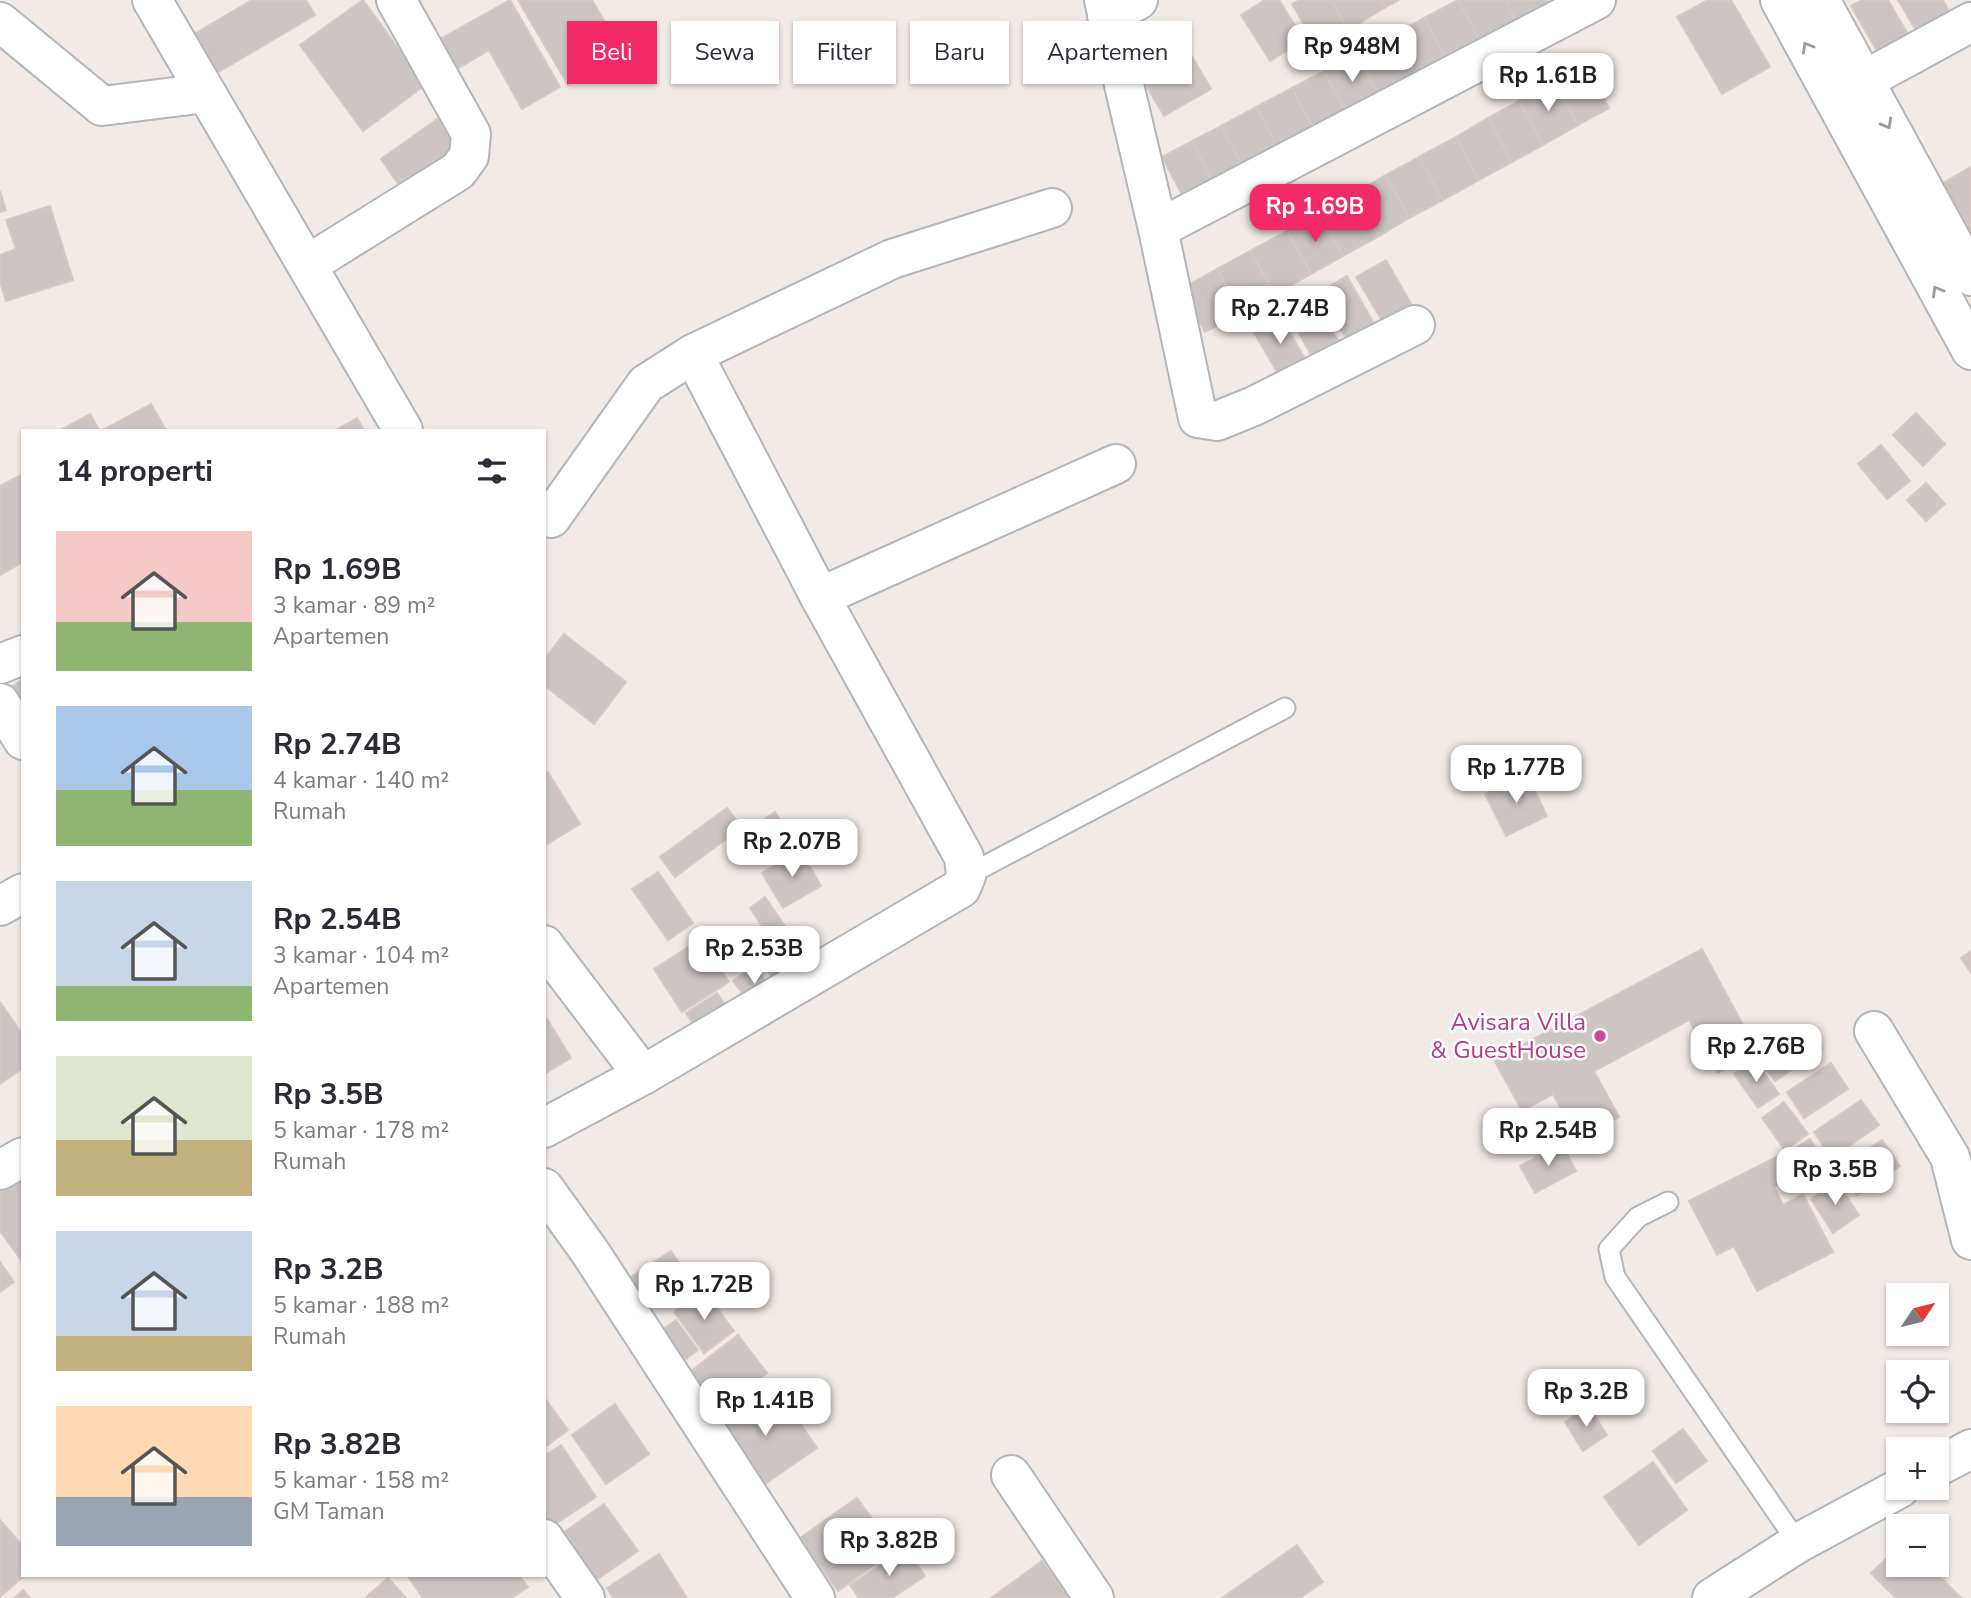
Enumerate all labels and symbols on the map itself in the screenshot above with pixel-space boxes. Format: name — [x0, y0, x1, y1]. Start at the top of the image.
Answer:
pin: Rp 948M — [1287, 24, 1417, 84]
one-way arrow — [1802, 42, 1815, 54]
pin: Rp 1.61B — [1476, 54, 1620, 113]
one-way arrow — [1879, 117, 1892, 130]
pin: Rp 1.69B — [1243, 184, 1387, 244]
pin: Rp 2.74B — [1208, 286, 1352, 346]
one-way arrow — [1932, 286, 1945, 299]
pin: Rp 1.77B — [1444, 746, 1588, 805]
pin: Rp 2.07B — [720, 820, 864, 879]
pin: Rp 2.53B — [682, 926, 826, 986]
place label: Avisara Villa & GuestHouse — [1430, 1006, 1586, 1066]
pin: Rp 2.76B — [1684, 1024, 1828, 1084]
marker: Avisara Villa & GuestHouse — [1592, 1028, 1608, 1044]
pin: Rp 2.54B — [1476, 1108, 1620, 1168]
pin: Rp 3.5B — [1770, 1148, 1900, 1207]
pin: Rp 1.72B — [632, 1262, 776, 1322]
north arrow — [1886, 1283, 1950, 1346]
pin: Rp 3.2B — [1521, 1370, 1651, 1429]
pin: Rp 1.41B — [693, 1378, 837, 1438]
pin: Rp 3.82B — [817, 1518, 961, 1578]

